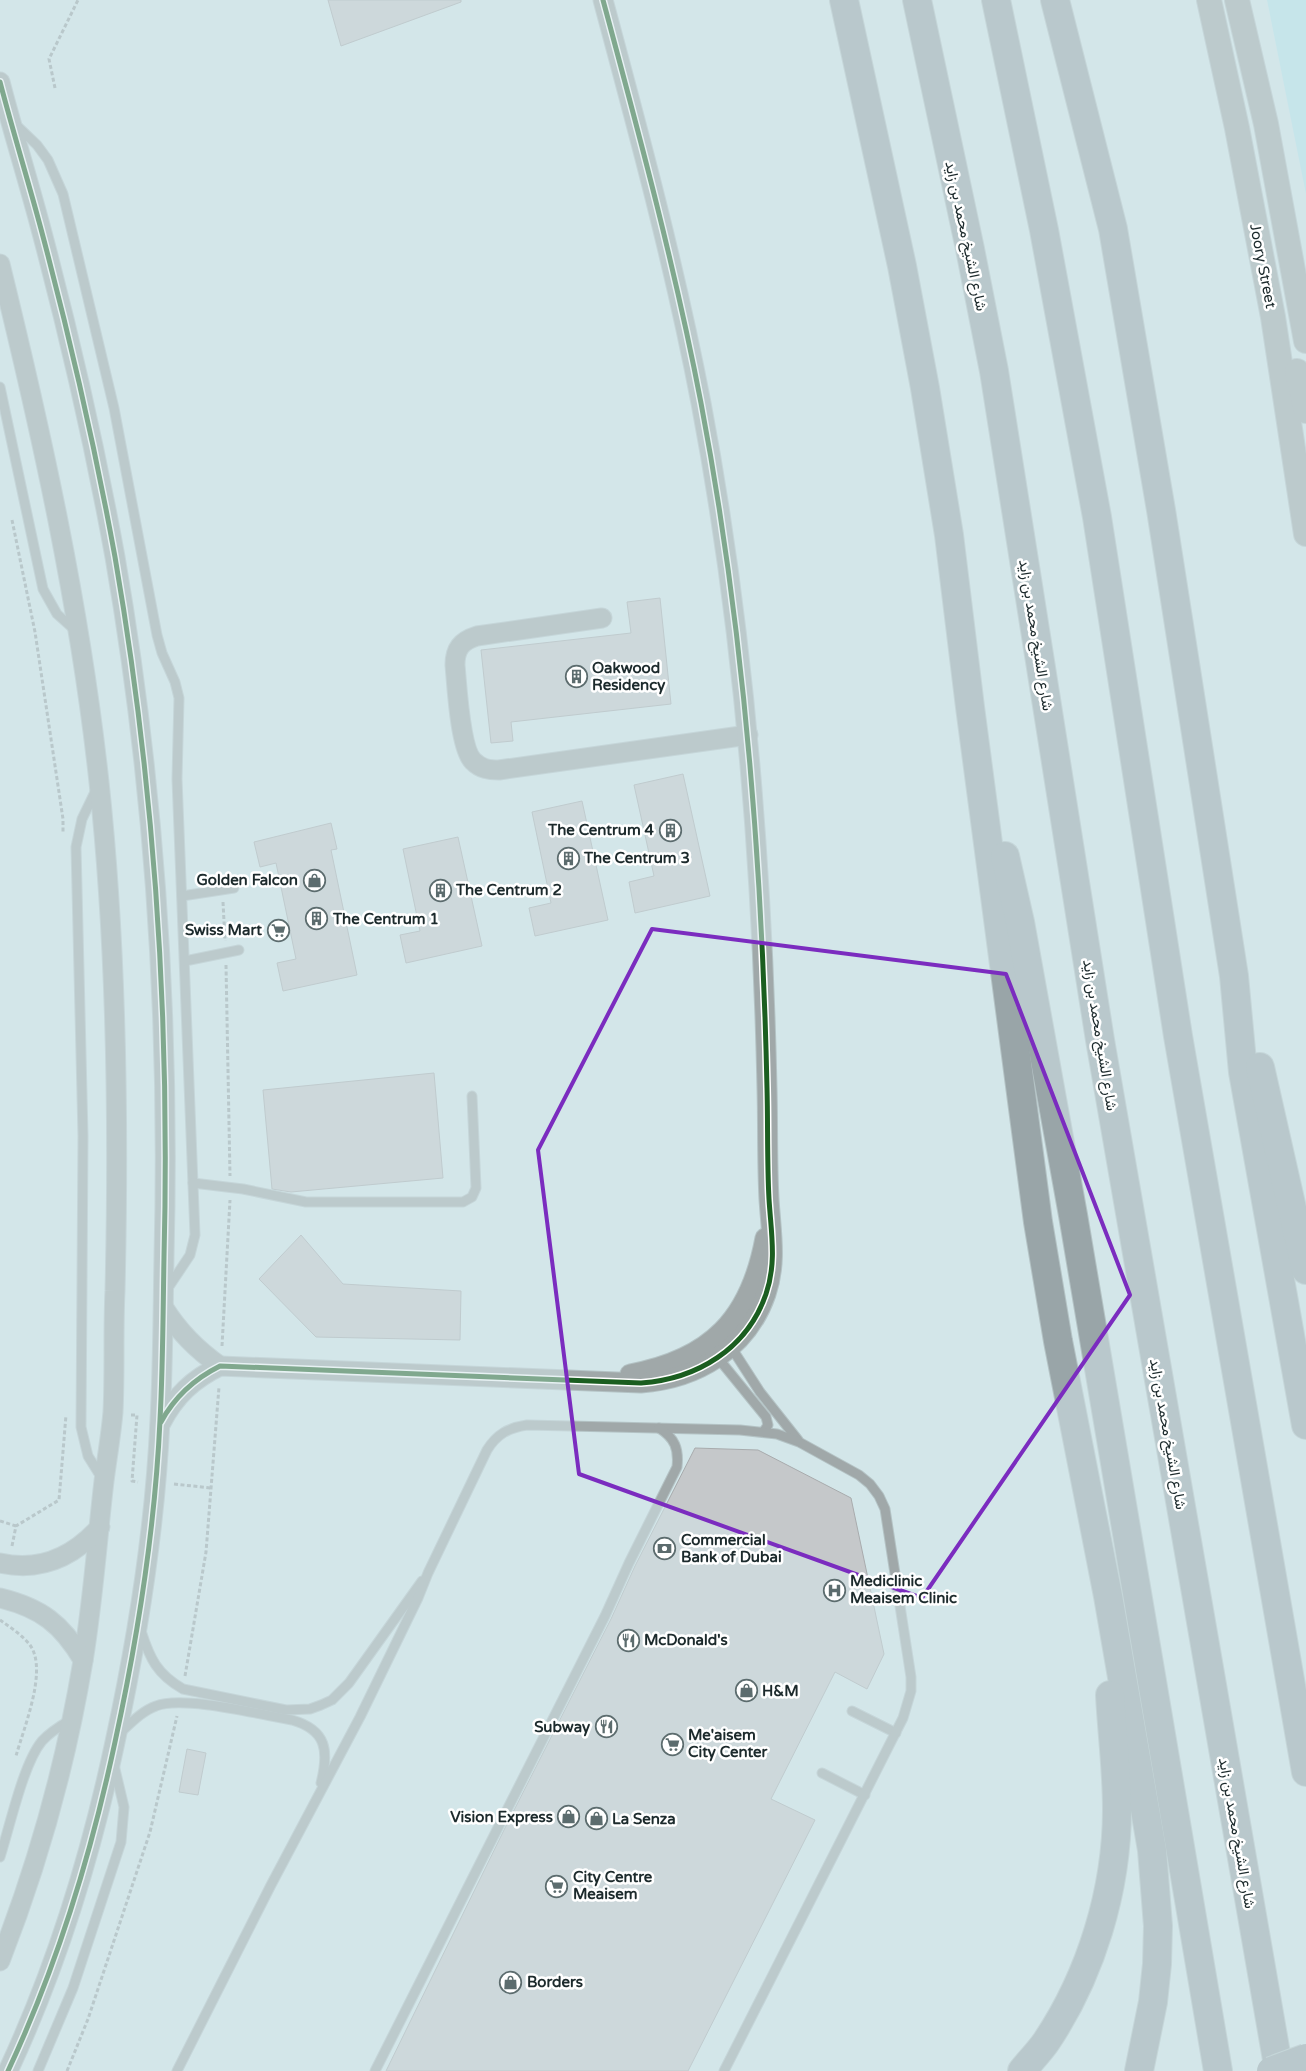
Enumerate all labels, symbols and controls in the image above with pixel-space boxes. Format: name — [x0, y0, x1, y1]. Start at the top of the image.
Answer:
street label: شارع الشيخ محمد بن زايد — [939, 159, 991, 313]
street label: Joory Street — [1246, 222, 1280, 310]
street label: شارع الشيخ محمد بن زايد — [1013, 558, 1057, 712]
place label: Oakwood Residency — [592, 659, 665, 695]
building icon: Oakwood Residency — [564, 665, 588, 689]
building icon: The Centrum 4 — [658, 818, 682, 842]
place label: The Centrum 4 — [547, 821, 655, 839]
building icon: The Centrum 3 — [556, 846, 580, 870]
place label: The Centrum 3 — [583, 849, 690, 867]
shop icon: Golden Falcon — [302, 868, 326, 892]
place label: Golden Falcon — [196, 871, 298, 889]
building icon: The Centrum 2 — [428, 878, 452, 902]
place label: The Centrum 2 — [455, 881, 562, 899]
building icon: The Centrum 1 — [305, 907, 329, 931]
place label: The Centrum 1 — [332, 910, 439, 928]
supermarket icon: Swiss Mart — [266, 918, 290, 942]
place label: Swiss Mart — [185, 921, 262, 939]
street label: شارع الشيخ محمد بن زايد — [1077, 958, 1121, 1112]
street label: شارع الشيخ محمد بن زايد — [1144, 1357, 1190, 1511]
place label: Commercial Bank of Dubai — [681, 1531, 782, 1566]
bank icon: Commercial Bank of Dubai — [653, 1537, 677, 1561]
place label: Mediclinic Meaisem Clinic — [850, 1572, 957, 1607]
hospital icon: Mediclinic Meaisem Clinic — [822, 1578, 846, 1602]
restaurant icon: McDonald's — [616, 1628, 640, 1652]
place label: McDonald's — [644, 1631, 728, 1649]
shop icon: H&M — [734, 1679, 758, 1703]
place label: H&M — [762, 1682, 799, 1700]
restaurant icon: Subway — [594, 1715, 618, 1739]
place label: Subway — [534, 1718, 590, 1737]
place label: Me'aisem City Center — [688, 1726, 768, 1762]
supermarket icon: Me'aisem City Center — [660, 1732, 684, 1756]
street label: شارع الشيخ محمد بن زايد — [1213, 1756, 1259, 1910]
shop icon: Vision Express — [557, 1805, 581, 1829]
shop icon: La Senza — [584, 1807, 608, 1831]
place label: Vision Express — [450, 1808, 553, 1827]
place label: La Senza — [612, 1810, 676, 1828]
place label: City Centre Meaisem — [573, 1868, 653, 1903]
supermarket icon: City Centre Meaisem — [545, 1874, 569, 1898]
shop icon: Borders — [499, 1970, 523, 1994]
place label: Borders — [527, 1973, 583, 1991]

